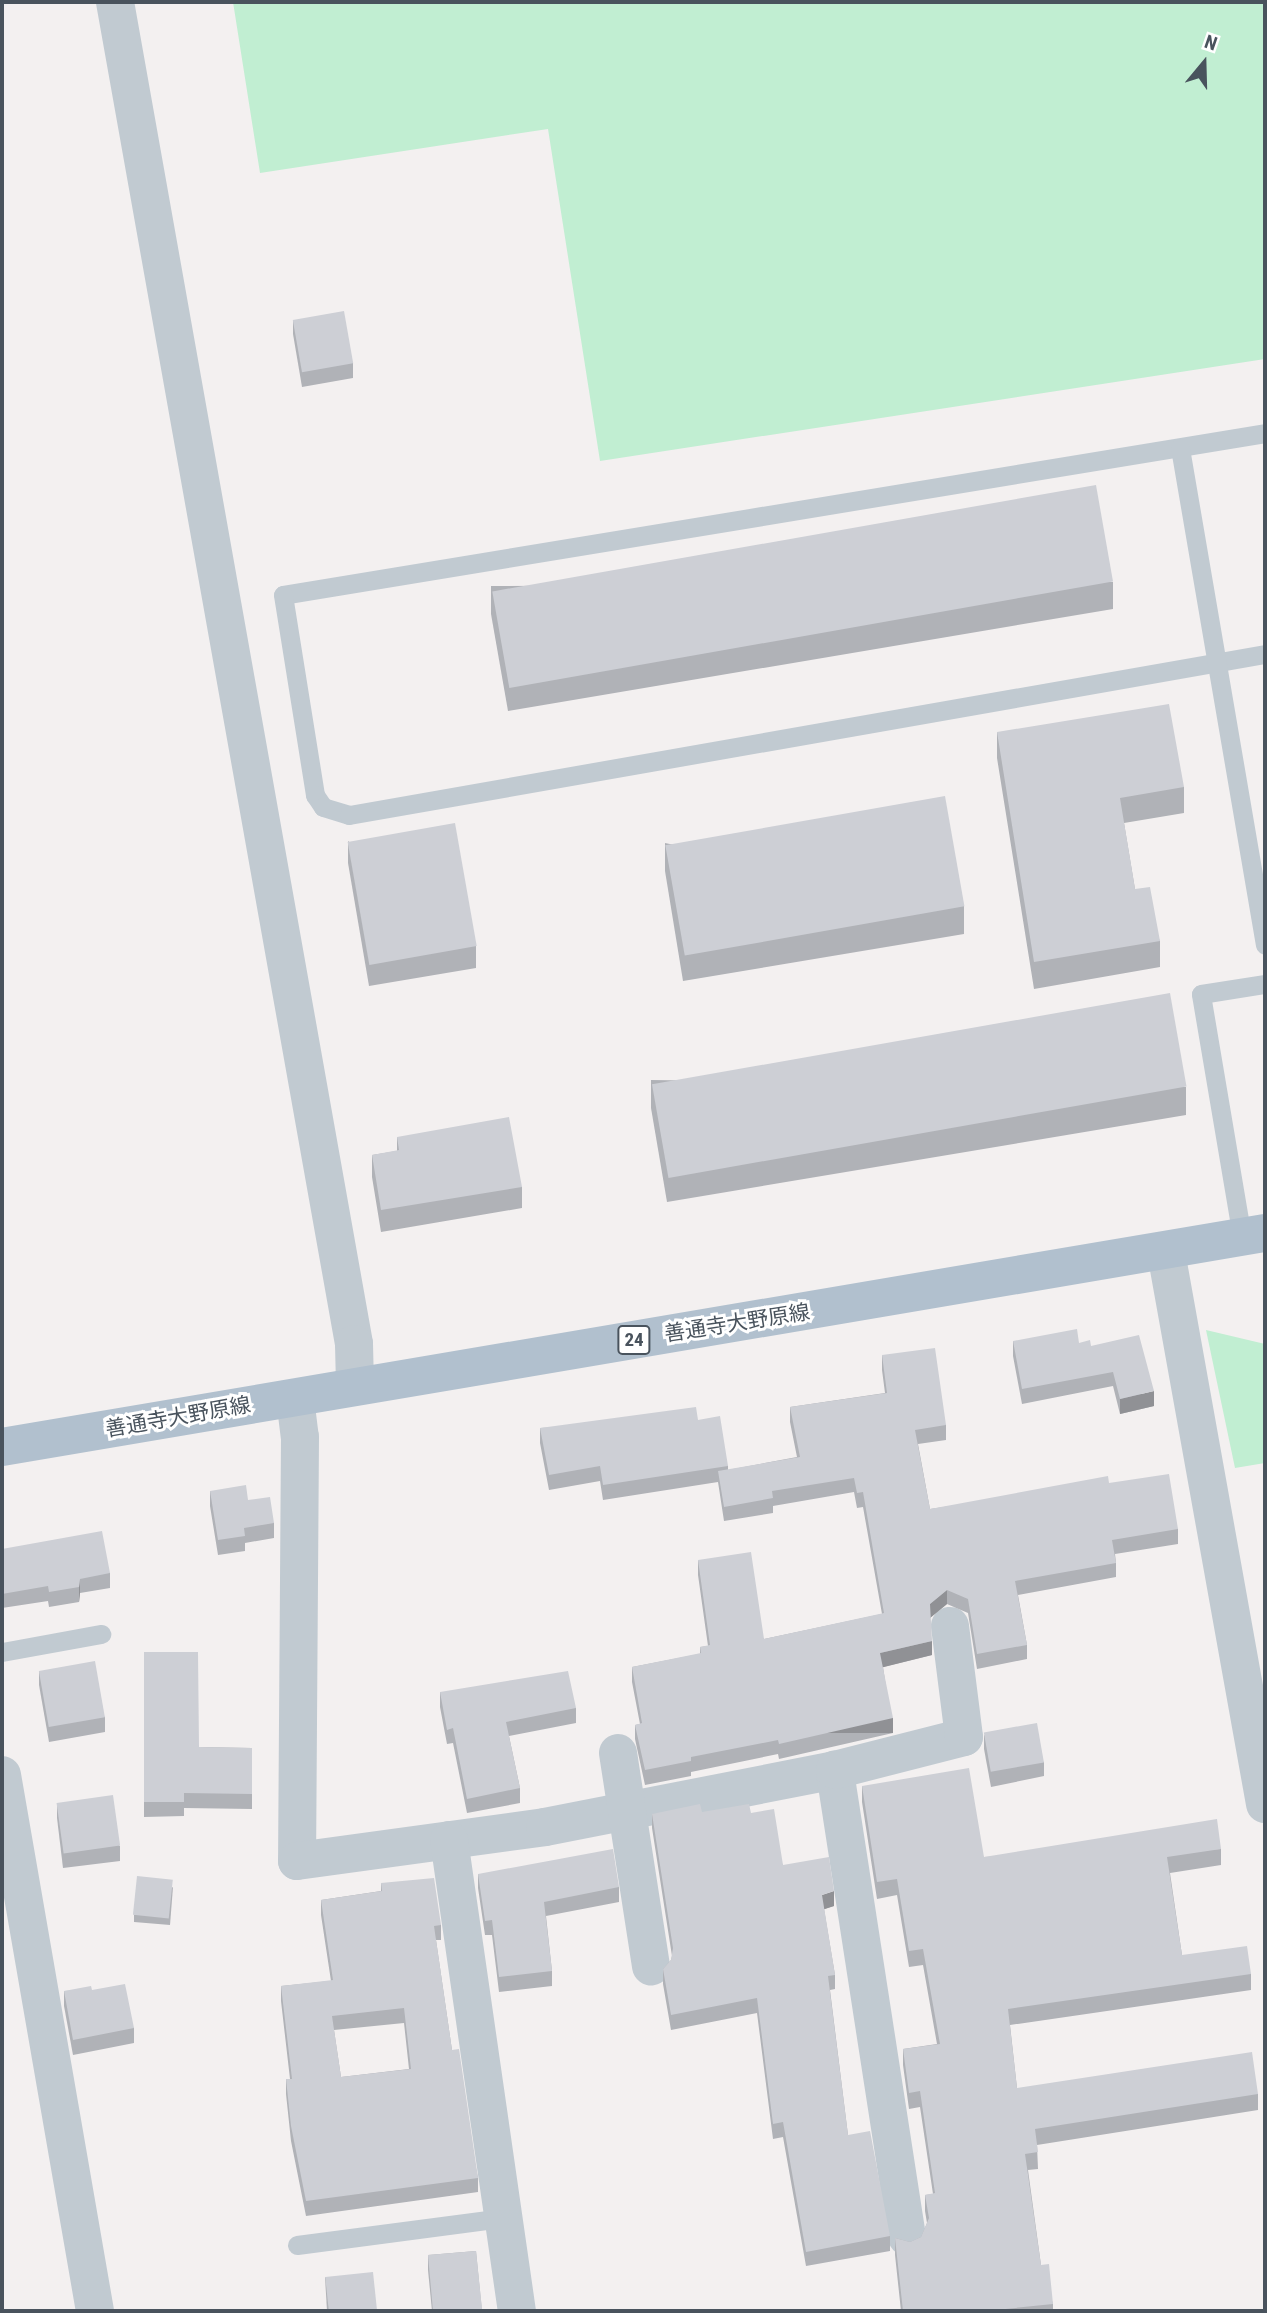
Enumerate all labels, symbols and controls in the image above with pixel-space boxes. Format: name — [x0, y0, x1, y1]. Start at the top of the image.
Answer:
north arrow — [1169, 28, 1239, 98]
text: N — [1202, 30, 1220, 55]
street label: 善通寺大野原線 — [662, 1299, 812, 1347]
road number: 24 — [616, 1324, 652, 1356]
street label: 善通寺大野原線 — [103, 1392, 253, 1442]

